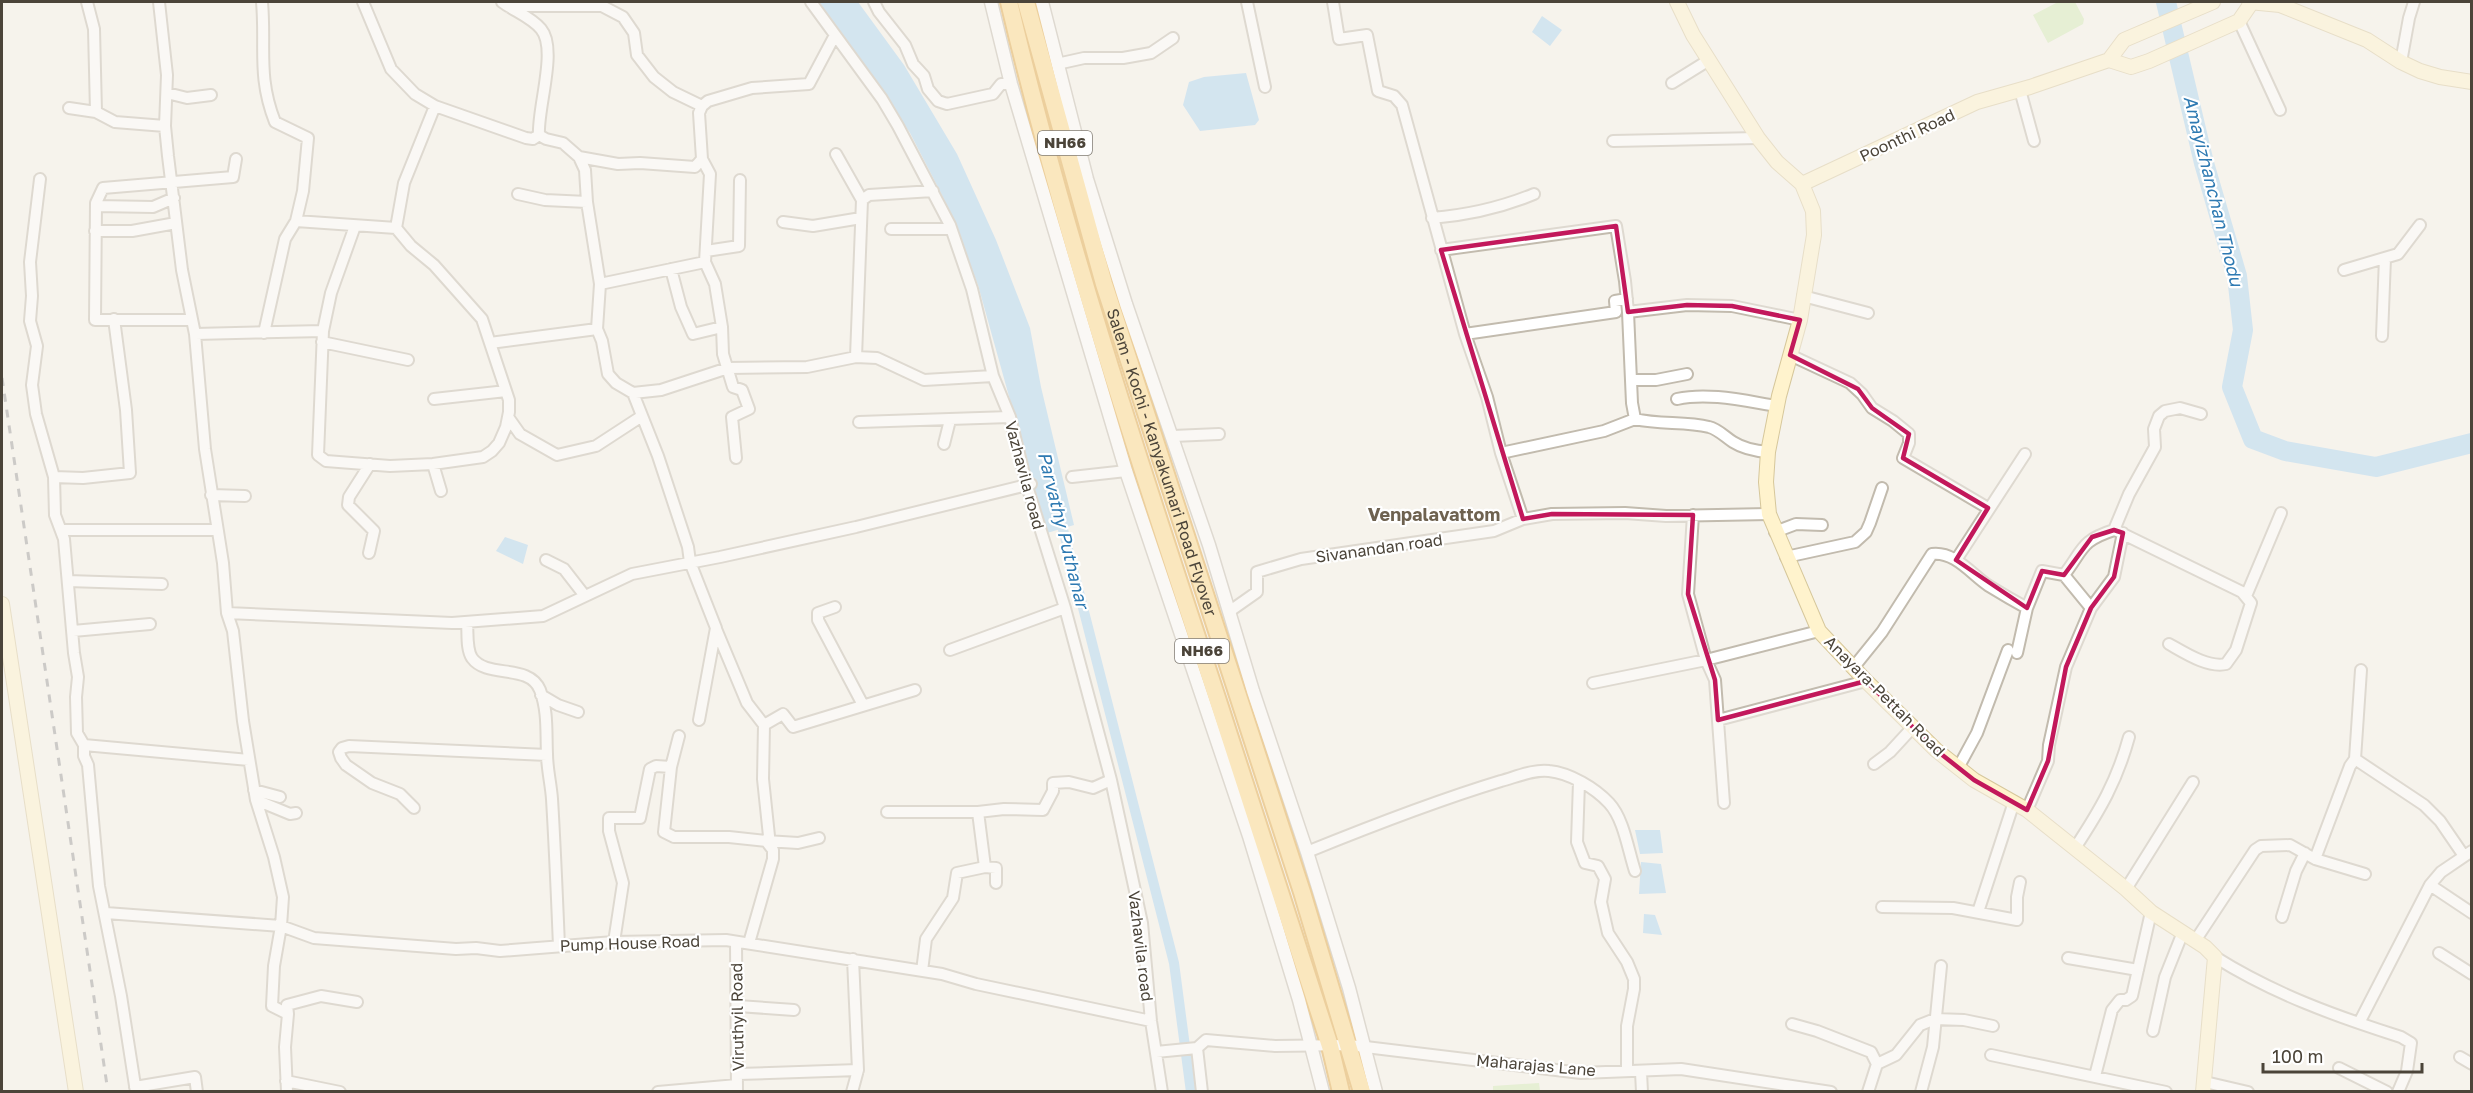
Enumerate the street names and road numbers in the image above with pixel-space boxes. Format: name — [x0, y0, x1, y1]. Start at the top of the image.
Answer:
street label: Poonthi Road — [1856, 104, 1958, 166]
road number: NH66 — [1038, 131, 1092, 155]
street label: Salem - Kochi - Kanyakumari Road Flyover — [1103, 306, 1221, 619]
street label: Vazhavila road — [1001, 419, 1049, 531]
street label: Sivanandan road — [1314, 529, 1444, 567]
street label: Anayara-Pettah Road — [1821, 632, 1949, 760]
road number: NH66 — [1175, 639, 1229, 663]
street label: Vazhavila road — [1124, 889, 1158, 1003]
street label: Pump House Road — [559, 931, 701, 955]
street label: Viruthyil Road — [726, 963, 748, 1071]
street label: Maharajas Lane — [1475, 1050, 1597, 1080]

